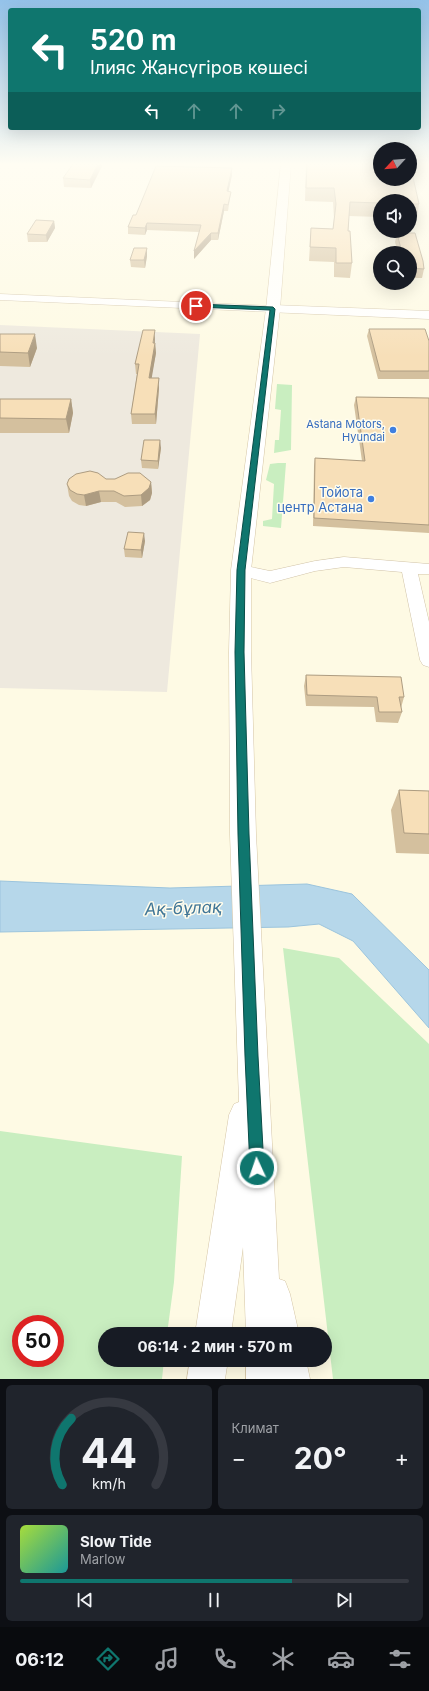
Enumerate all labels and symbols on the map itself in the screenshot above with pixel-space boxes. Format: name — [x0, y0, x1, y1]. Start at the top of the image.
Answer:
north arrow — [373, 142, 417, 186]
pin — [179, 289, 213, 323]
place label: Astana Motors, Hyundai — [306, 417, 385, 444]
marker: Astana Motors, Hyundai — [388, 425, 398, 435]
place label: Тойота центр Астана — [277, 484, 363, 515]
marker: Тойота центр Астана — [366, 494, 376, 504]
water label: Ақ-бұлақ — [143, 897, 222, 919]
position arrow — [236, 1147, 278, 1189]
speed limit sign: 50 — [12, 1315, 64, 1367]

